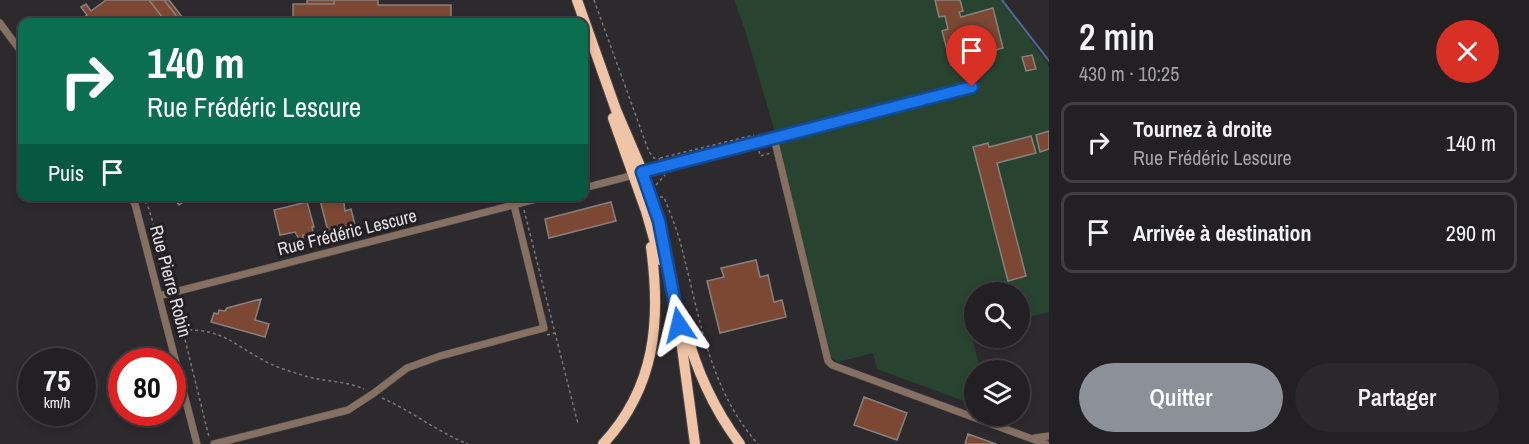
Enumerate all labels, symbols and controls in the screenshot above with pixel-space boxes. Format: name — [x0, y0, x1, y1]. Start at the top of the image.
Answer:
text: 2 min — [1079, 13, 1155, 61]
button: close — [1436, 20, 1499, 83]
pin — [946, 25, 997, 87]
icon: arrive — [955, 34, 988, 67]
text: 140 m — [147, 35, 245, 91]
icon: right — [48, 42, 126, 120]
text: 430 m · 10:25 — [1079, 60, 1179, 87]
text: Rue Frédéric Lescure — [147, 89, 361, 125]
text: Tournez à droite — [1133, 114, 1272, 144]
icon: right — [1082, 126, 1115, 159]
text: 140 m — [1446, 128, 1496, 158]
text: Rue Frédéric Lescure — [1133, 144, 1292, 171]
icon: arrive — [96, 156, 129, 189]
text: Puis — [48, 158, 84, 188]
street label: Rue Frédéric Lescure — [275, 203, 419, 261]
icon: arrive — [1082, 216, 1115, 249]
text: Arrivée à destination — [1133, 218, 1311, 248]
text: 290 m — [1446, 218, 1496, 248]
street label: Rue Pierre Robin — [144, 222, 198, 340]
map controls — [964, 282, 1030, 426]
button: search — [964, 282, 1030, 348]
position arrow — [647, 293, 711, 357]
speed limit sign: 80 — [108, 348, 186, 426]
text: 75 — [43, 360, 71, 400]
button: layers — [964, 360, 1030, 426]
button: Quitter — [1079, 363, 1283, 432]
button: Partager — [1295, 363, 1499, 432]
text: km/h — [44, 392, 70, 413]

